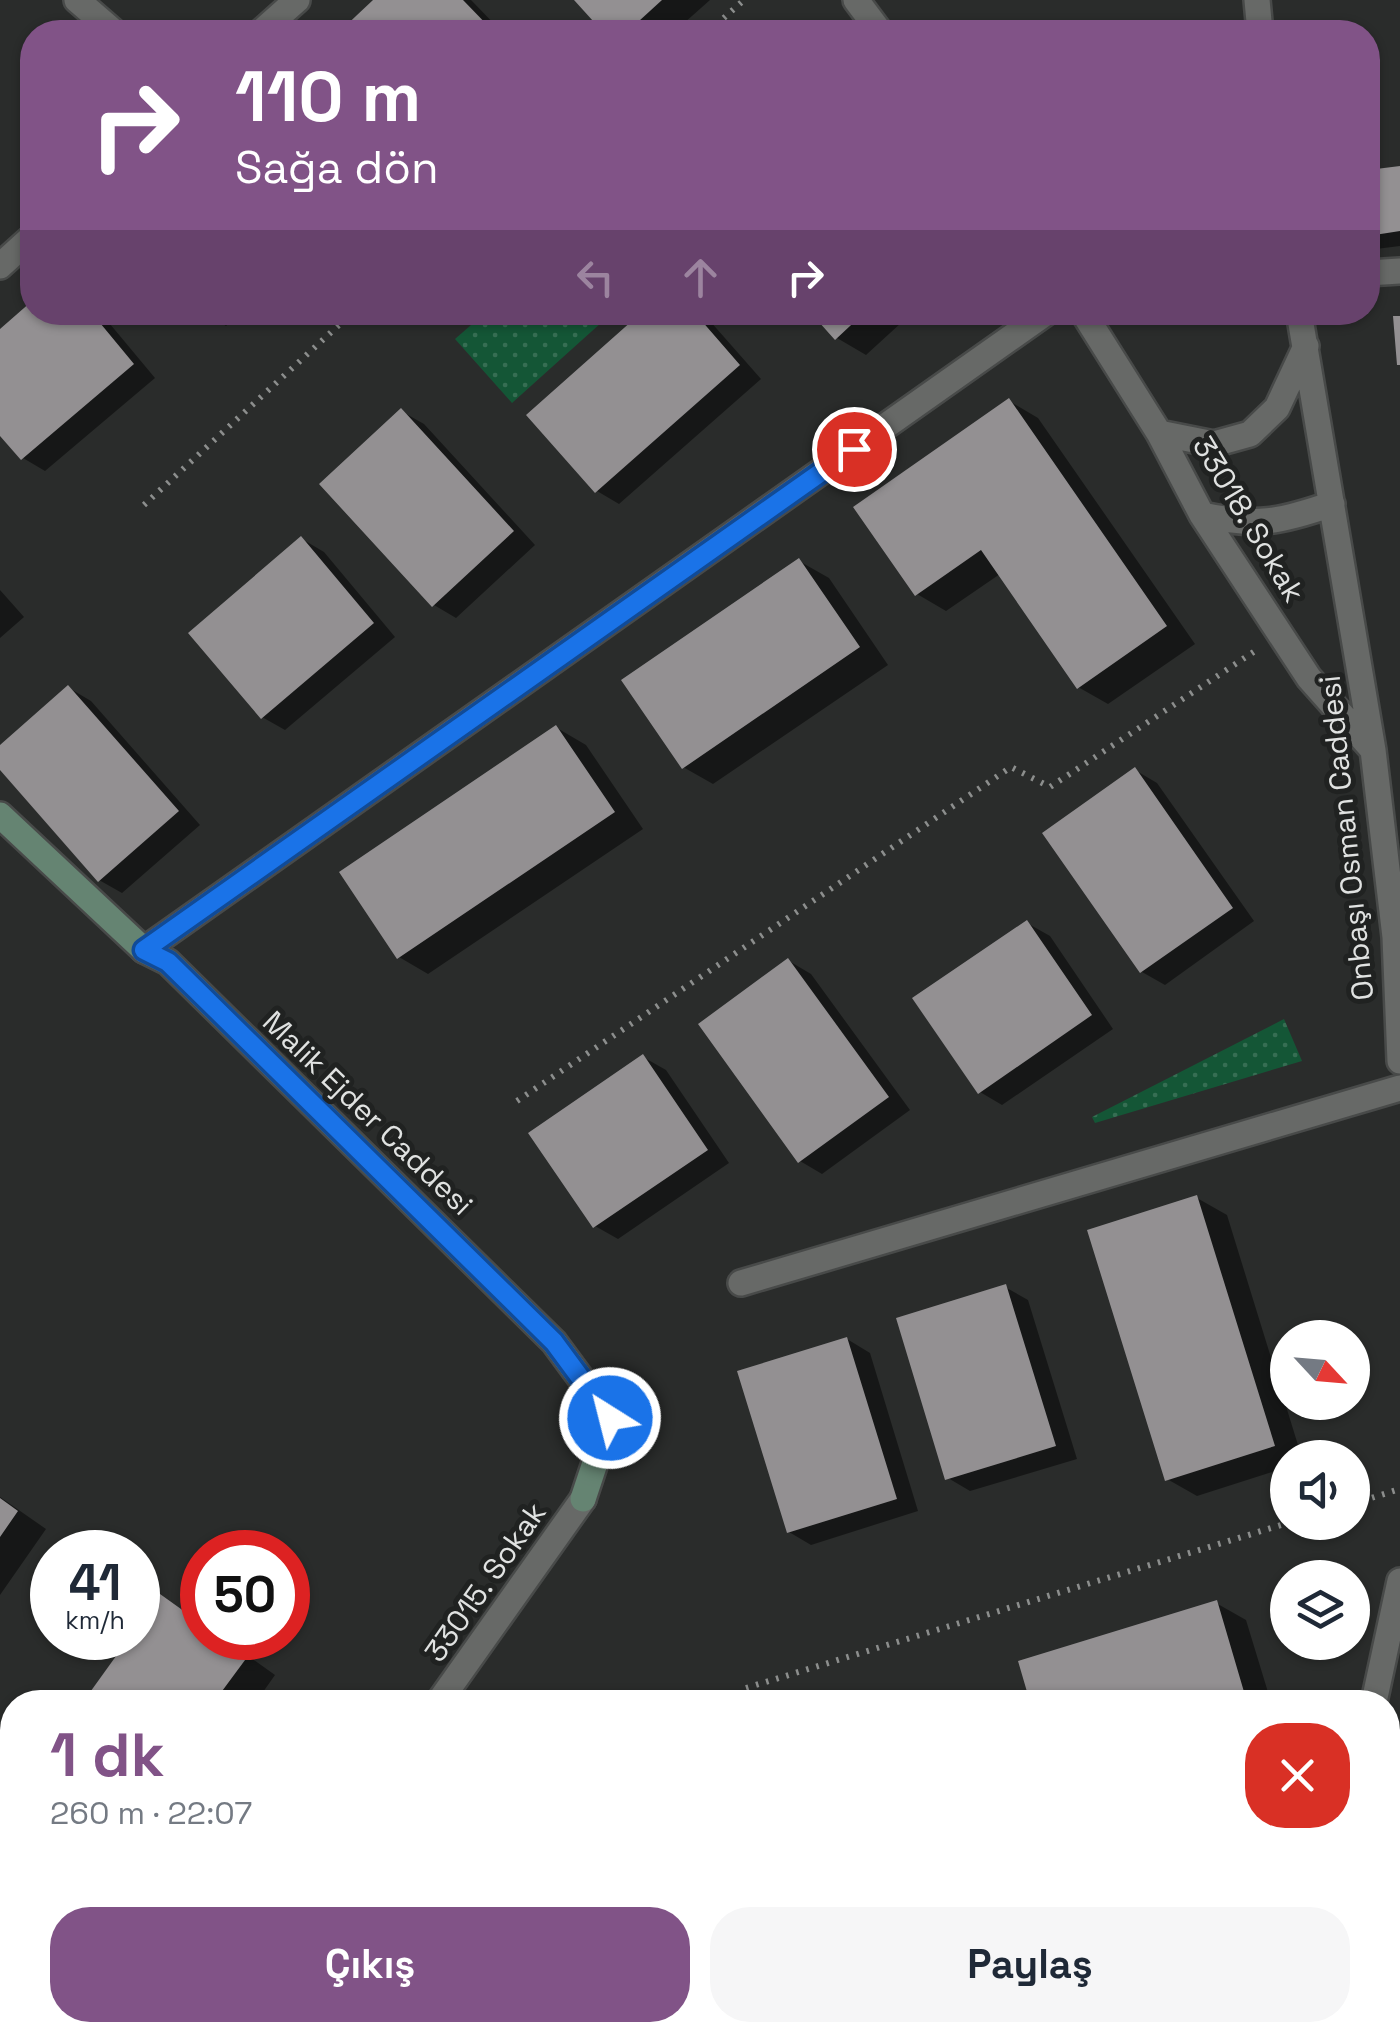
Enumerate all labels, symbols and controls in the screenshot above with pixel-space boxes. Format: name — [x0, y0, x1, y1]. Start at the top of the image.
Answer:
text: 110 m — [235, 52, 421, 141]
icon: right — [70, 60, 200, 190]
text: Sağa dön — [235, 139, 439, 196]
icon: left — [568, 250, 623, 305]
icon: ahead — [673, 250, 728, 305]
icon: right — [778, 250, 833, 305]
pin — [812, 407, 897, 492]
icon: arrive — [827, 422, 882, 477]
street label: 33018. Sokak — [1184, 429, 1314, 609]
street label: Onbaşı Osman Caddesi — [1310, 674, 1382, 1002]
street label: Malik Ejder Caddesi — [255, 1002, 481, 1224]
north arrow — [1270, 1320, 1370, 1420]
map controls — [1270, 1320, 1370, 1660]
position arrow — [558, 1366, 662, 1470]
button: sound — [1270, 1440, 1370, 1540]
street label: 33015. Sokak — [416, 1494, 554, 1670]
speed limit sign: 50 — [180, 1530, 310, 1660]
text: 41 — [69, 1551, 121, 1615]
button: layers — [1270, 1560, 1370, 1660]
text: km/h — [65, 1604, 125, 1636]
text: 1 dk — [50, 1717, 164, 1794]
button: close — [1245, 1723, 1350, 1828]
text: 260 m · 22:07 — [50, 1793, 252, 1833]
button: Çıkış — [50, 1907, 690, 2022]
button: Paylaş — [710, 1907, 1350, 2022]

